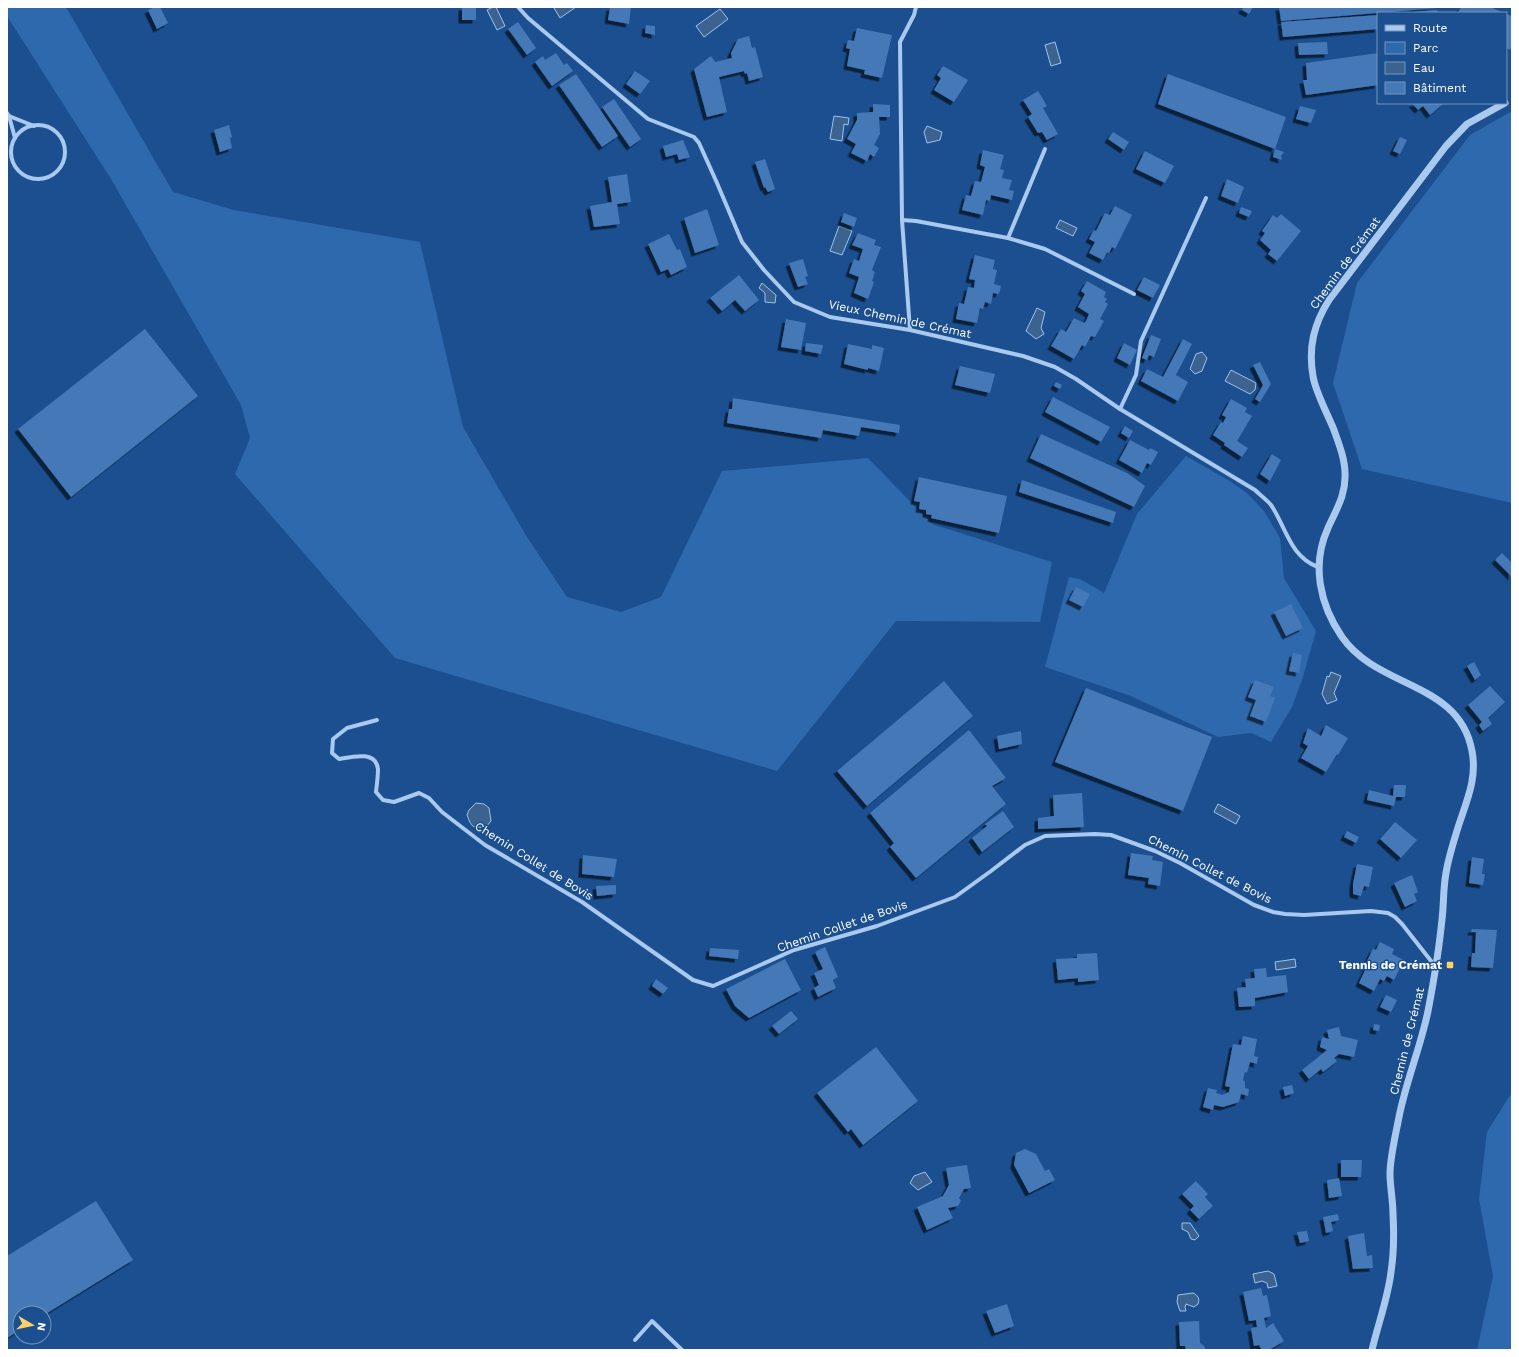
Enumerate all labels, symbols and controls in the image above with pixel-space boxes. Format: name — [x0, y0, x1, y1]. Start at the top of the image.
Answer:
legend — [1377, 12, 1507, 104]
text: Route — [1413, 21, 1447, 35]
text: Parc — [1413, 41, 1439, 55]
text: Eau — [1413, 61, 1435, 75]
text: Bâtiment — [1413, 81, 1466, 95]
street label: Chemin de Crémat — [1307, 214, 1383, 312]
street label: Vieux Chemin de Crémat — [827, 297, 973, 341]
street label: Chemin Collet de Bovis — [472, 819, 596, 903]
street label: Chemin Collet de Bovis — [1146, 832, 1274, 906]
street label: Chemin Collet de Bovis — [775, 897, 909, 955]
place label: Tennis de Crémat — [1339, 958, 1443, 972]
marker: Tennis de Crémat — [1445, 960, 1455, 970]
street label: Chemin de Crémat — [1387, 986, 1427, 1096]
north arrow — [12, 1305, 52, 1345]
text: N — [34, 1321, 48, 1332]

